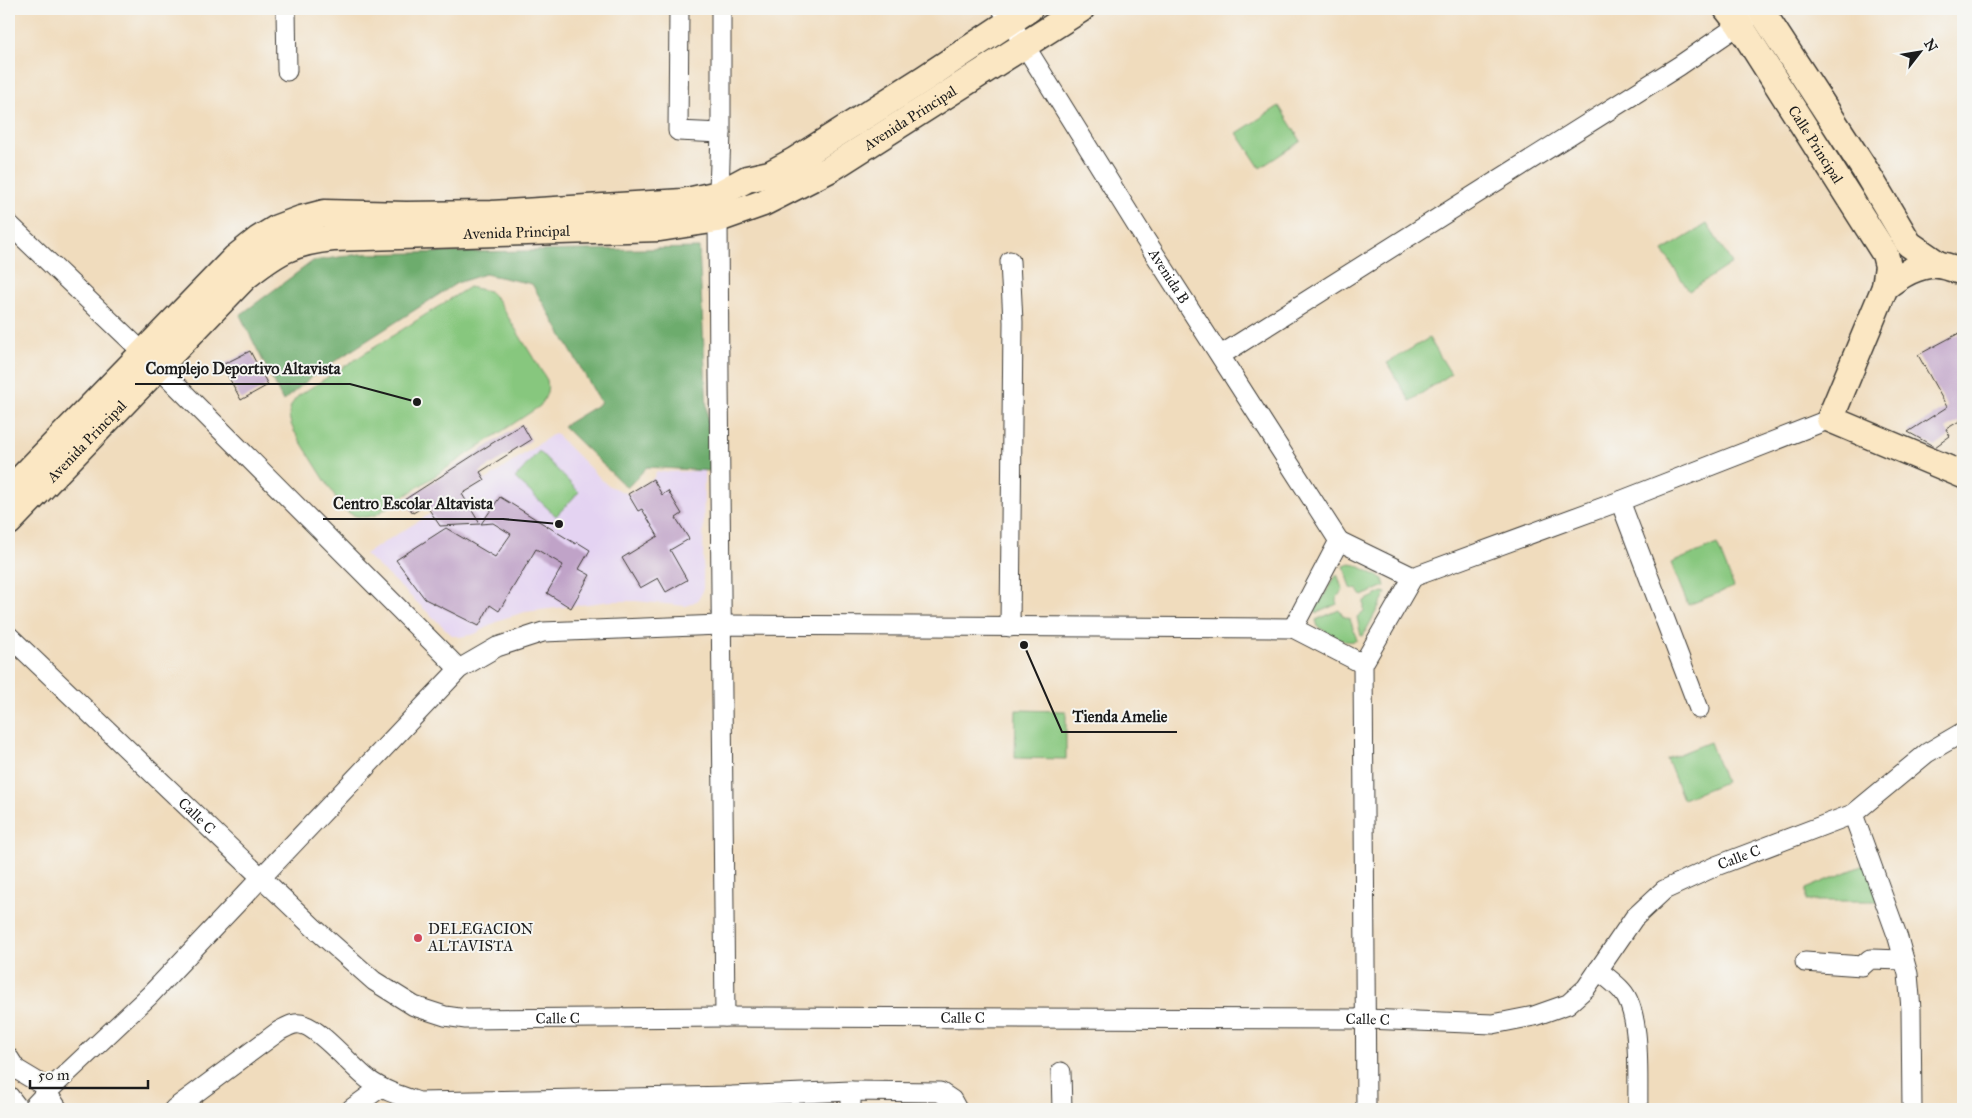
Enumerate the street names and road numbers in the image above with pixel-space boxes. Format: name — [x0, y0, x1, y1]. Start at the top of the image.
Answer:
street label: Avenida Principal — [859, 81, 961, 155]
street label: Calle Principal — [1784, 102, 1847, 188]
street label: Avenida Principal — [462, 222, 571, 243]
street label: Avenida B — [1144, 244, 1193, 307]
street label: Avenida Principal — [42, 396, 131, 487]
street label: Calle C — [175, 794, 219, 838]
street label: Calle C — [1715, 841, 1763, 874]
street label: Calle C — [535, 1009, 580, 1027]
street label: Calle C — [941, 1009, 985, 1027]
street label: Calle C — [1346, 1010, 1390, 1029]

